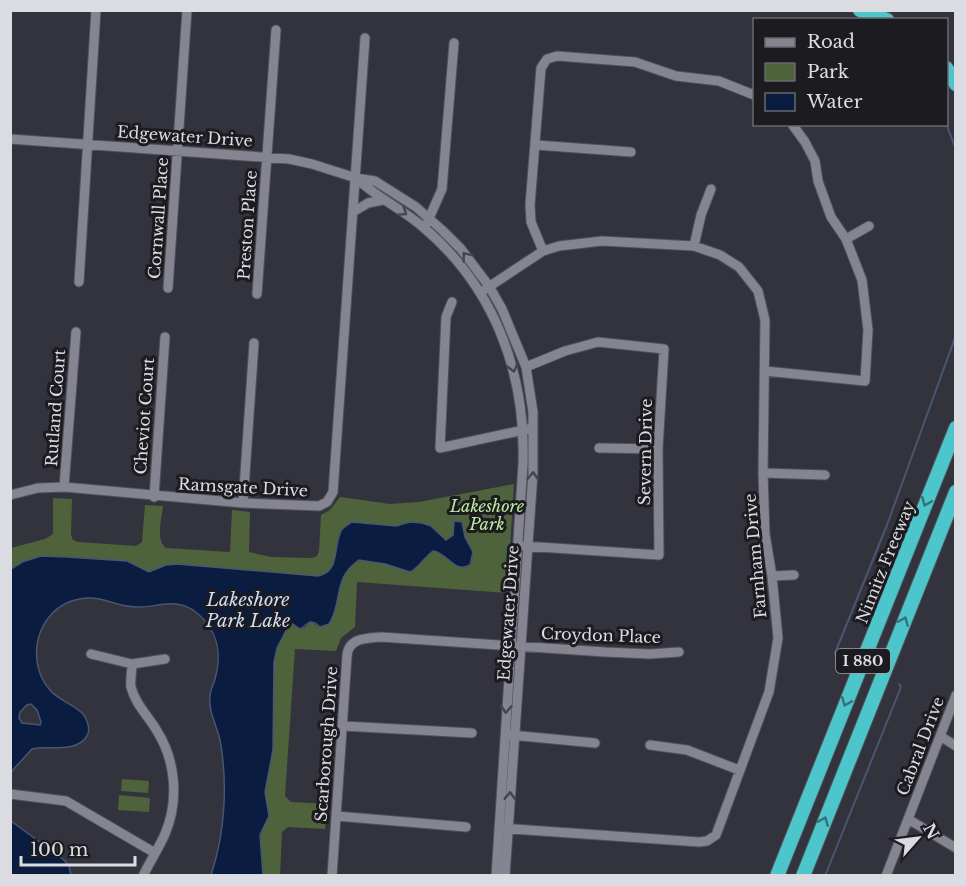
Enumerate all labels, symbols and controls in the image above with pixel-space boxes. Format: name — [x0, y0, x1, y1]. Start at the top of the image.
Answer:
legend — [753, 18, 948, 126]
text: Road — [807, 31, 855, 53]
text: Park — [807, 61, 849, 83]
text: Water — [806, 91, 863, 113]
street label: Edgewater Drive — [116, 121, 254, 151]
street label: Cornwall Place — [144, 157, 172, 279]
street label: Preston Place — [233, 170, 261, 280]
one-way arrow — [396, 205, 407, 216]
one-way arrow — [462, 252, 473, 263]
street label: Rutland Court — [41, 349, 69, 467]
street label: Cheviot Court — [130, 357, 158, 475]
one-way arrow — [505, 363, 518, 373]
street label: Severn Drive — [634, 398, 656, 506]
one-way arrow — [526, 472, 539, 481]
street label: Ramsgate Drive — [178, 474, 308, 500]
street label: Farnham Drive — [740, 493, 770, 619]
park label: Lakeshore Park — [449, 496, 525, 534]
one-way arrow — [921, 496, 934, 506]
street label: Nimitz Freeway — [851, 497, 919, 626]
street label: Edgewater Drive — [493, 544, 523, 682]
water label: Lakeshore Park Lake — [205, 589, 290, 632]
one-way arrow — [897, 616, 910, 626]
street label: Croydon Place — [541, 623, 661, 647]
road number: I 880 — [836, 649, 890, 673]
street label: Scarborough Drive — [311, 666, 341, 822]
street label: Cabral Drive — [892, 694, 948, 798]
one-way arrow — [841, 696, 853, 707]
one-way arrow — [500, 704, 513, 713]
one-way arrow — [504, 792, 517, 801]
north arrow — [888, 808, 948, 868]
one-way arrow — [817, 816, 830, 827]
text: N — [919, 820, 944, 842]
scale bar — [21, 829, 135, 867]
text: 100 m — [30, 839, 88, 861]

